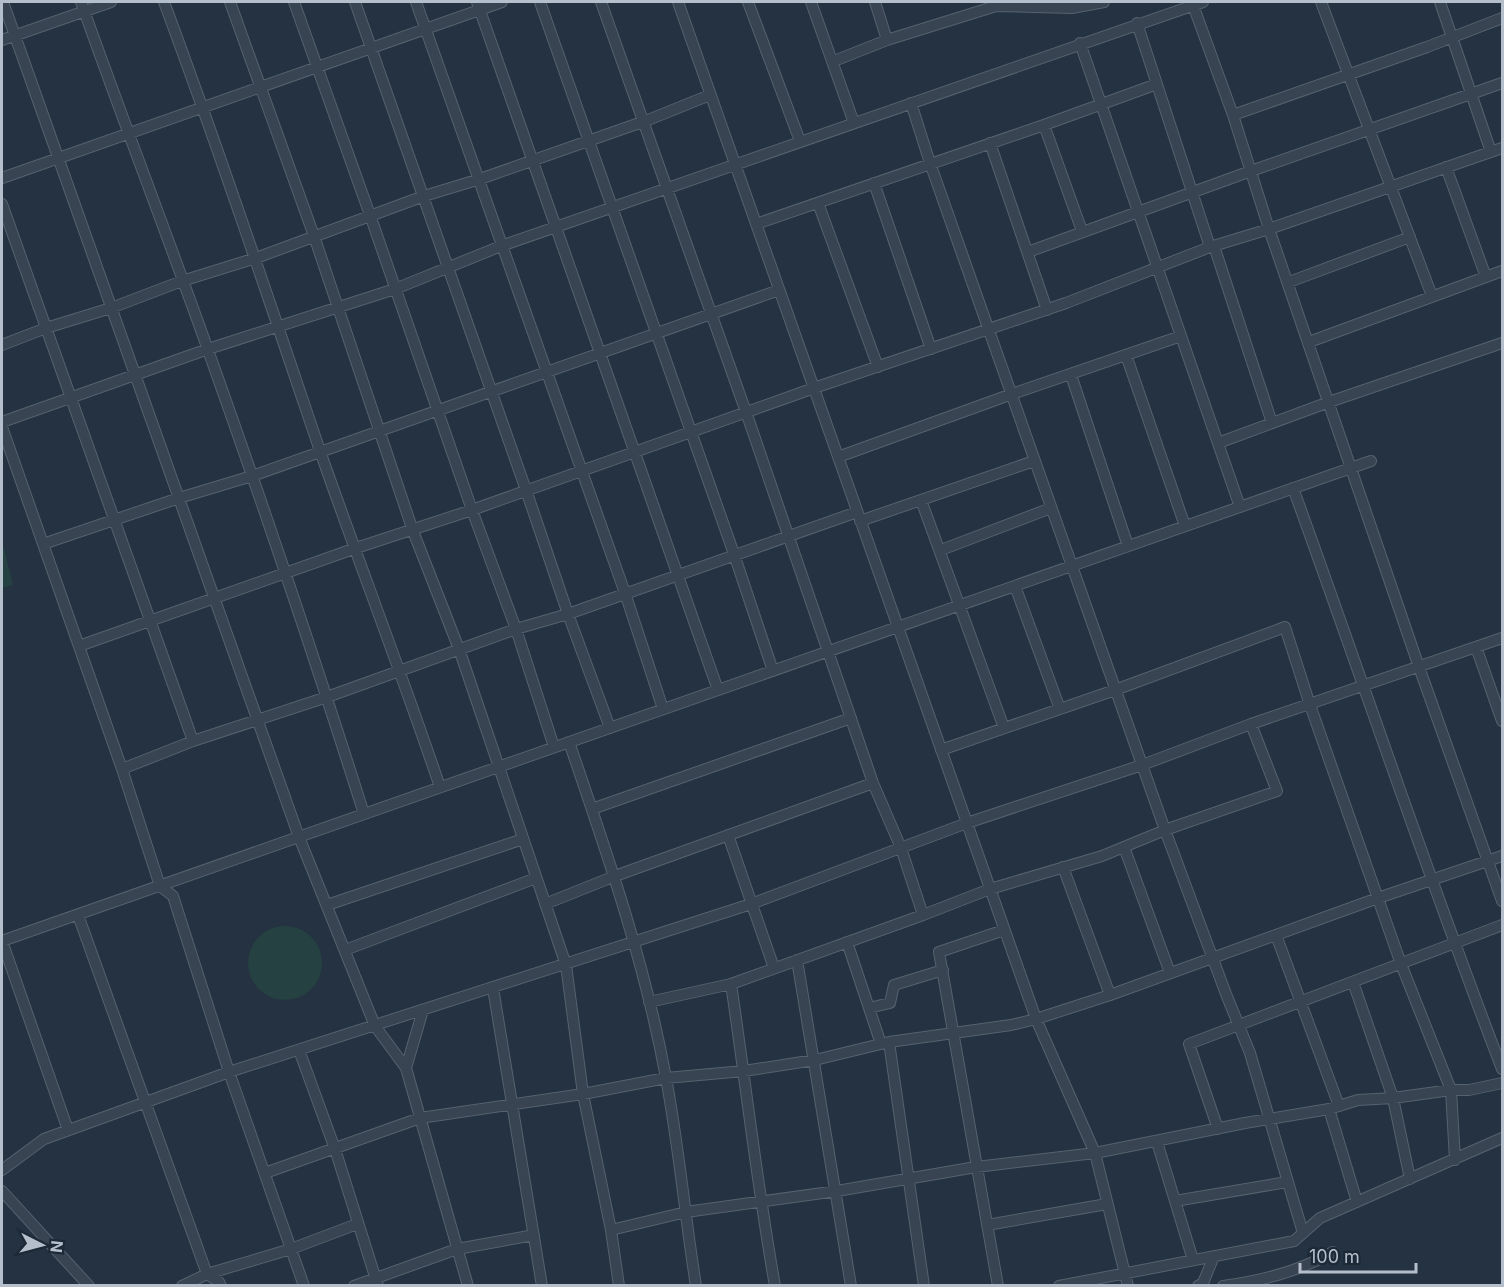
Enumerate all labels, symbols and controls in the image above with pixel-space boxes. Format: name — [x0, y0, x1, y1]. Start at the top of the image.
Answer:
north arrow — [12, 1215, 72, 1275]
scale bar — [1300, 1236, 1416, 1274]
text: N — [46, 1239, 68, 1254]
text: 100 m — [1309, 1246, 1360, 1267]

